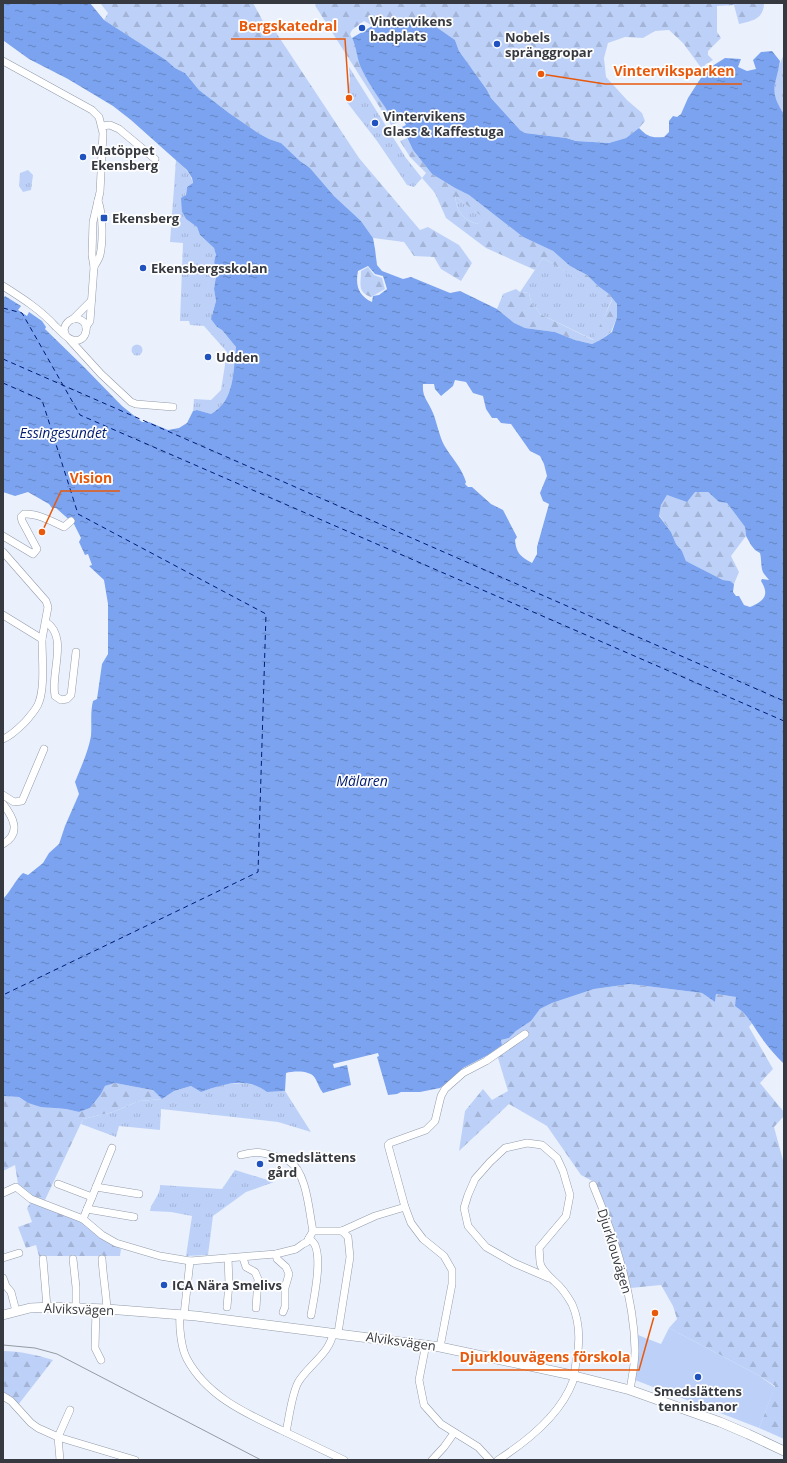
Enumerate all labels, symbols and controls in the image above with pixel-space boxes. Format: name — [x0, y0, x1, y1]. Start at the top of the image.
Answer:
place label: Vintervikens badplats — [370, 12, 452, 45]
callout: Bergskatedral — [231, 13, 345, 39]
text: Bergskatedral — [239, 16, 337, 35]
marker: Vintervikens badplats — [357, 23, 367, 33]
place label: Nobels spränggropar — [505, 28, 593, 61]
marker: Nobels spränggropar — [492, 39, 502, 49]
callout: Vinterviksparken — [605, 58, 742, 84]
text: Vinterviksparken — [614, 61, 734, 80]
place label: Vintervikens Glass & Kaffestuga — [383, 107, 504, 140]
marker: Vintervikens Glass & Kaffestuga — [370, 118, 380, 128]
place label: Matöppet Ekensberg — [91, 141, 159, 174]
marker: Matöppet Ekensberg — [78, 152, 88, 162]
place label: Ekensberg — [112, 209, 180, 227]
marker: Ekensberg — [99, 213, 109, 223]
place label: Ekensbergsskolan — [151, 259, 268, 277]
marker: Ekensbergsskolan — [138, 263, 148, 273]
place label: Udden — [216, 348, 259, 366]
marker: Udden — [203, 352, 213, 362]
water label: Essingesundet — [20, 423, 108, 442]
callout: Vision — [61, 465, 120, 491]
text: Vision — [70, 468, 112, 487]
water label: Mälaren — [336, 771, 388, 790]
place label: Smedslättens gård — [268, 1148, 356, 1181]
marker: Smedslättens gård — [255, 1159, 265, 1169]
street label: Djurklouvägen — [594, 1206, 636, 1296]
place label: ICA Nära Smelivs — [172, 1276, 282, 1294]
marker: ICA Nära Smelivs — [159, 1280, 169, 1290]
street label: Alviksvägen — [44, 1299, 114, 1319]
street label: Alviksvägen — [365, 1327, 437, 1355]
callout: Djurklouvägens förskola — [452, 1344, 639, 1370]
text: Djurklouvägens förskola — [460, 1347, 630, 1366]
marker: Smedslättens tennisbanor — [693, 1372, 703, 1382]
place label: Smedslättens tennisbanor — [654, 1382, 742, 1415]

